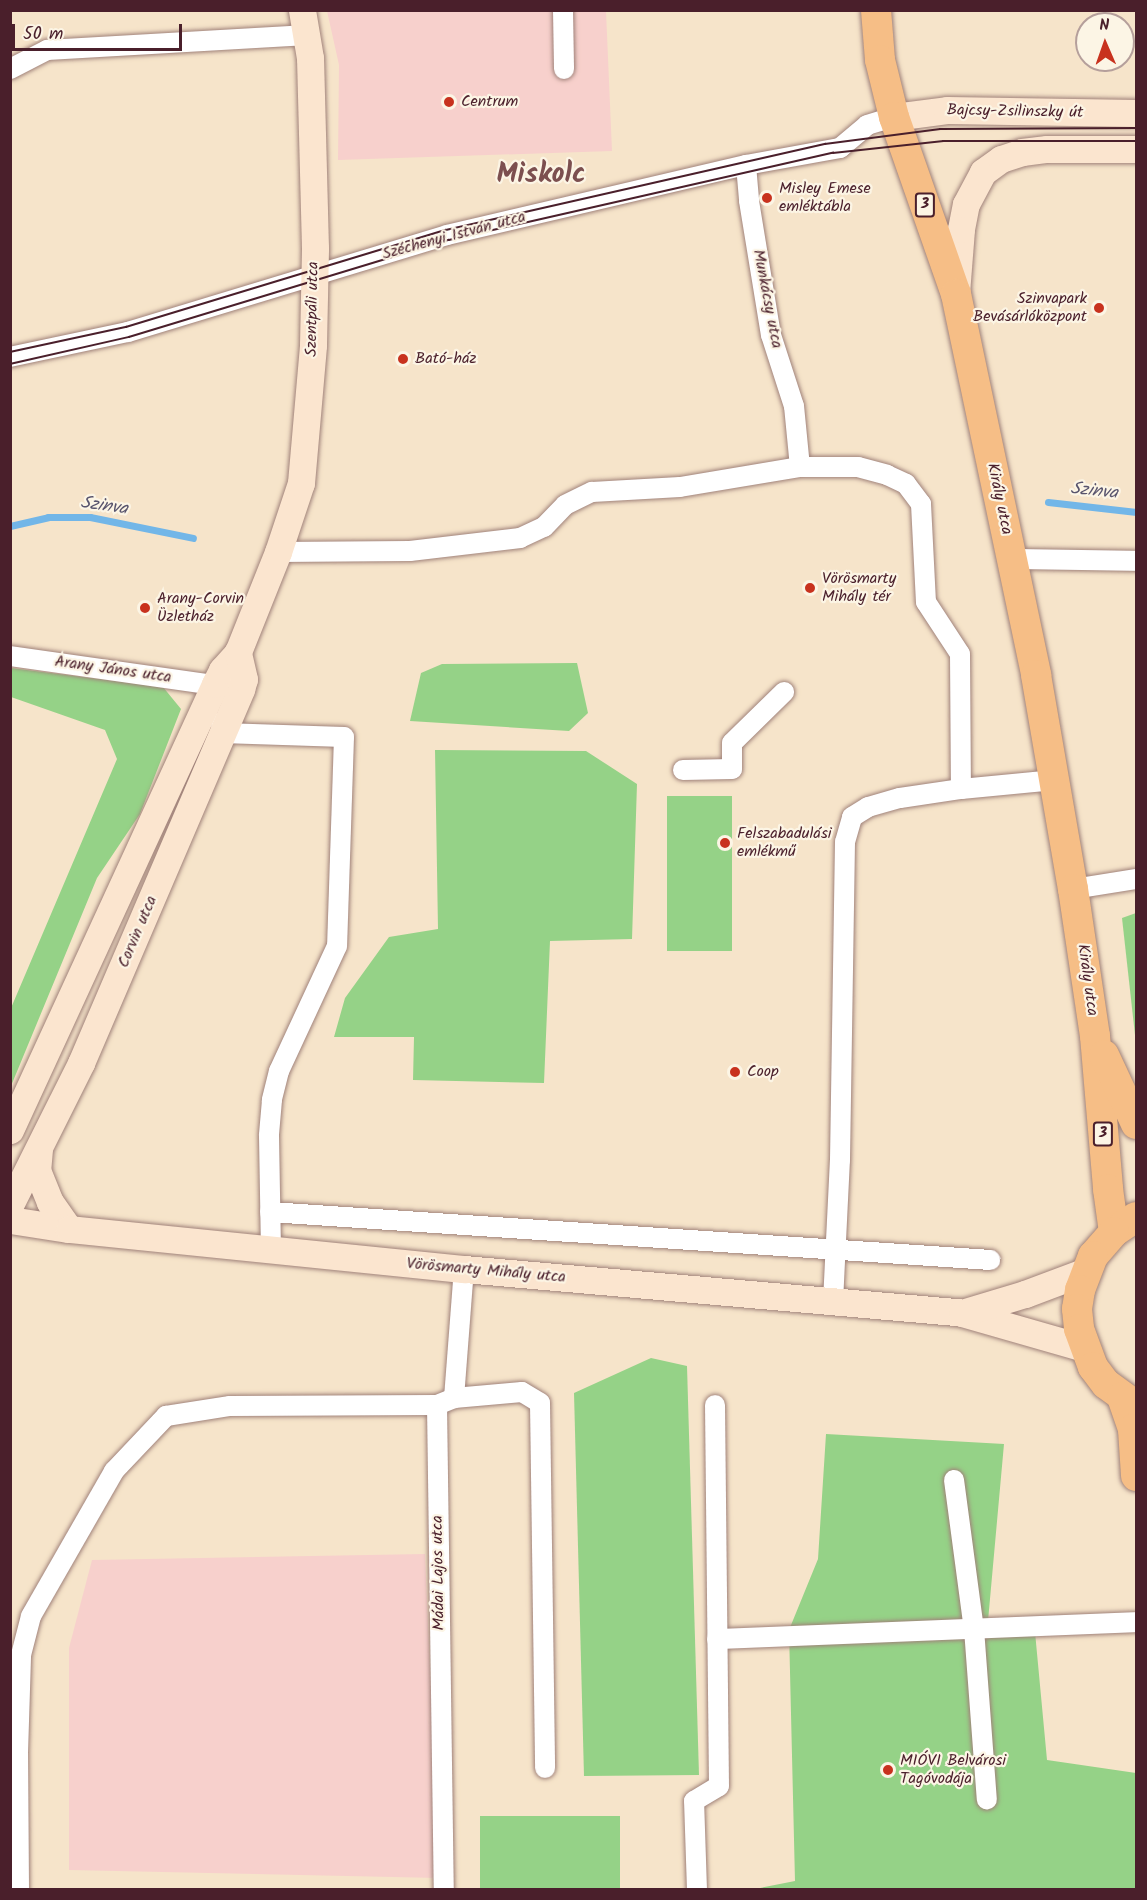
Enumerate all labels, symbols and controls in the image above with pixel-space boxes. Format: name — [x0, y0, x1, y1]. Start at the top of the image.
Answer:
scale bar — [15, 12, 184, 50]
north arrow — [1075, 12, 1135, 72]
text: N — [1099, 13, 1110, 38]
text: 50 m — [23, 20, 63, 49]
place label: Centrum — [461, 92, 518, 112]
marker: Centrum — [442, 95, 456, 109]
street label: Bajcsy-Zsilinszky út — [947, 101, 1083, 123]
district label: Miskolc — [496, 158, 586, 192]
place label: Misley Emese emléktábla — [779, 179, 871, 217]
marker: Misley Emese emléktábla — [760, 191, 774, 205]
road number: 3 — [914, 193, 936, 217]
street label: Széchenyi István utca — [380, 208, 528, 264]
street label: Munkácsy utca — [748, 248, 786, 350]
street label: Szentpáli utca — [303, 261, 323, 357]
place label: Szinvapark Bevásárlóközpont — [973, 289, 1087, 327]
marker: Szinvapark Bevásárlóközpont — [1092, 301, 1106, 315]
place label: Bató-ház — [415, 349, 477, 369]
marker: Bató-ház — [396, 352, 410, 366]
street label: Király utca — [982, 462, 1016, 536]
water label: Szinva — [1069, 479, 1119, 505]
water label: Szinva — [79, 493, 129, 521]
place label: Vörösmarty Mihály tér — [822, 569, 896, 607]
marker: Vörösmarty Mihály tér — [803, 581, 817, 595]
place label: Arany-Corvin Üzletház — [157, 589, 244, 627]
marker: Arany-Corvin Üzletház — [138, 601, 152, 615]
street label: Arany János utca — [53, 652, 173, 688]
place label: Felszabadulási emlékmű — [737, 824, 832, 862]
marker: Felszabadulási emlékmű — [718, 836, 732, 850]
street label: Corvin utca — [114, 893, 162, 971]
street label: Király utca — [1072, 943, 1102, 1017]
place label: Coop — [747, 1062, 779, 1082]
marker: Coop — [728, 1065, 742, 1079]
road number: 3 — [1092, 1122, 1114, 1146]
street label: Vörösmarty Mihály utca — [406, 1254, 566, 1288]
street label: Mádai Lajos utca — [428, 1515, 450, 1631]
place label: MIÓVI Belvárosi Tagóvodája — [900, 1751, 1006, 1789]
marker: MIÓVI Belvárosi Tagóvodája — [881, 1763, 895, 1777]

